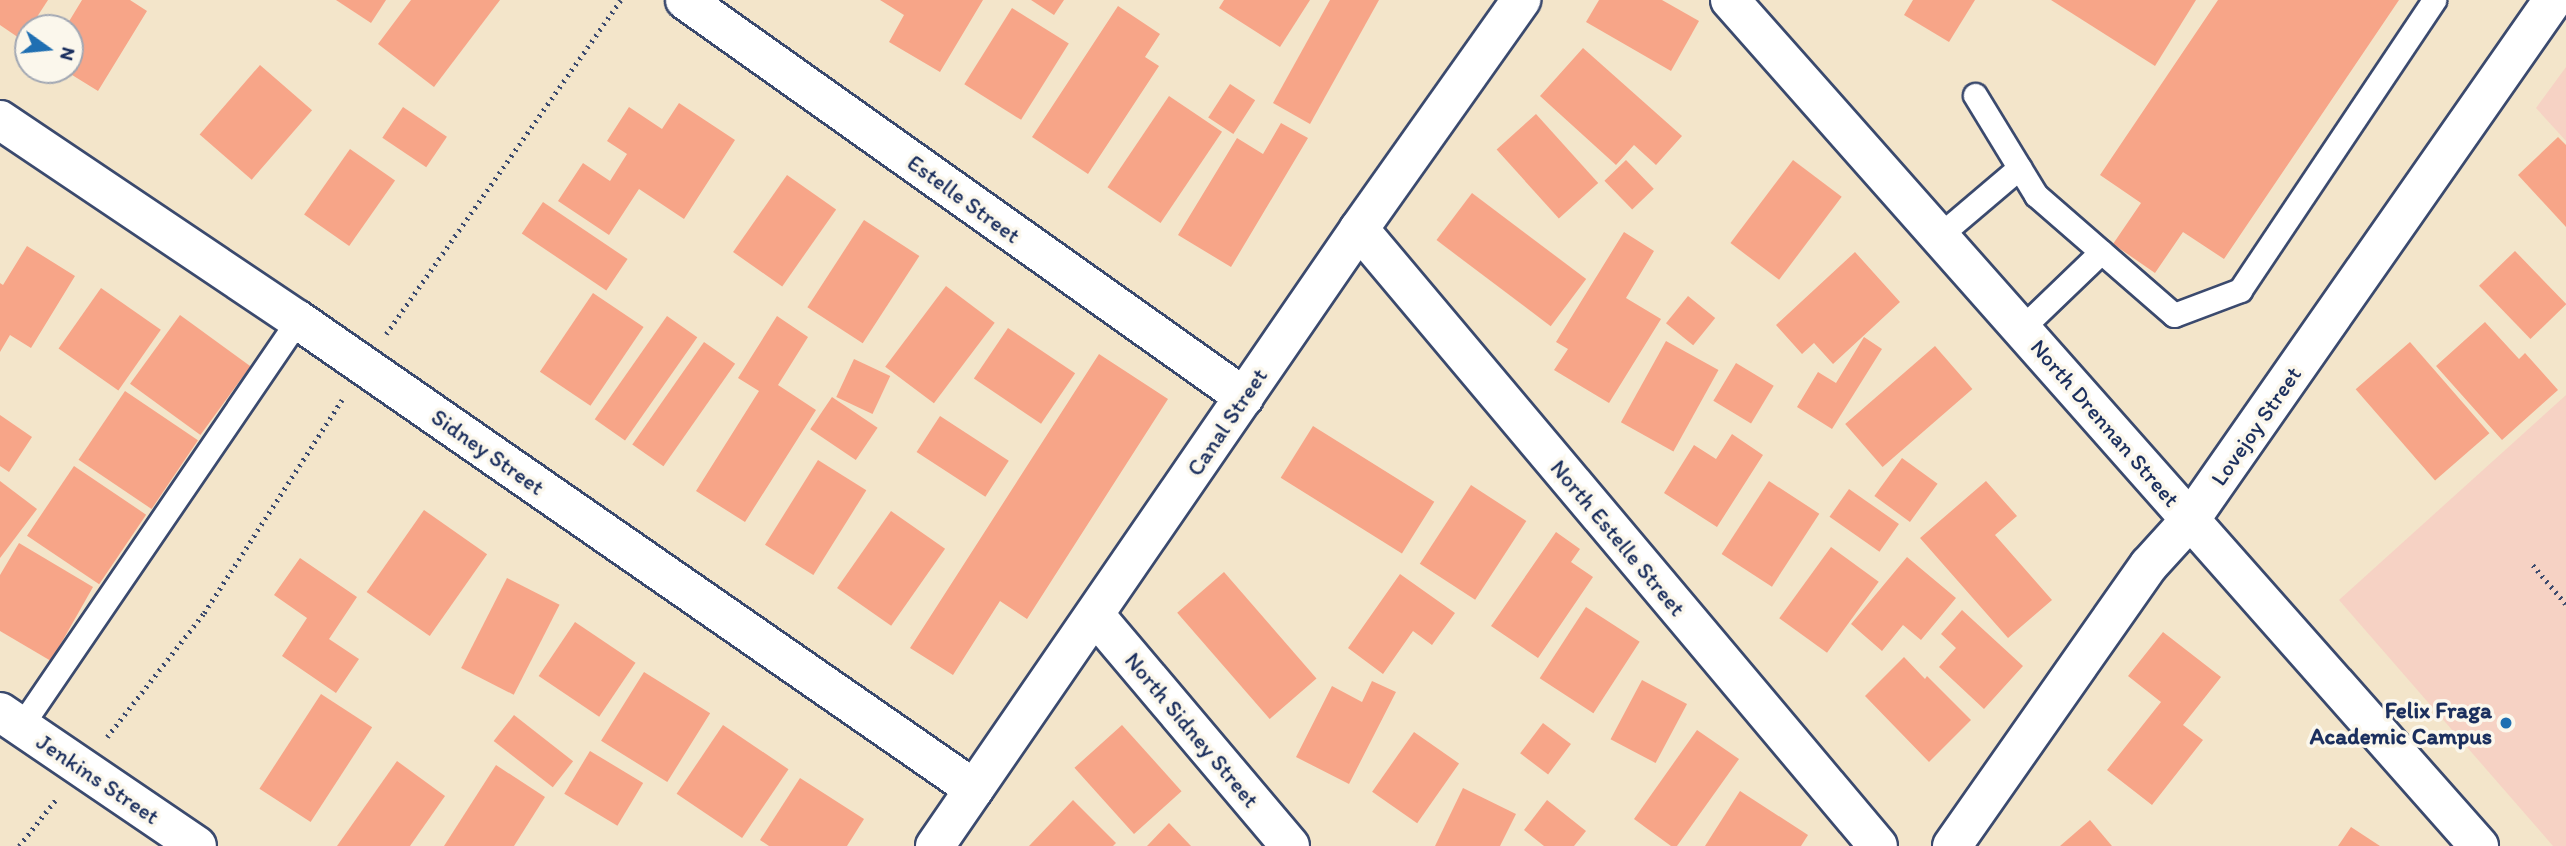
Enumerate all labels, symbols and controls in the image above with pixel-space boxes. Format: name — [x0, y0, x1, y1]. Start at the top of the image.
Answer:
north arrow — [14, 14, 84, 84]
text: N — [55, 45, 81, 63]
street label: Estelle Street — [902, 149, 1026, 249]
street label: North Drennan Street — [2025, 333, 2185, 513]
street label: Lovejoy Street — [2205, 361, 2307, 491]
street label: Canal Street — [1181, 363, 1273, 481]
street label: Sidney Street — [426, 403, 550, 501]
street label: North Estelle Street — [1545, 454, 1691, 622]
street label: North Sidney Street — [1119, 647, 1265, 813]
place label: Felix Fraga Academic Campus — [2310, 696, 2492, 750]
marker: Felix Fraga Academic Campus — [2498, 715, 2514, 731]
street label: Jenkins Street — [31, 728, 165, 830]

